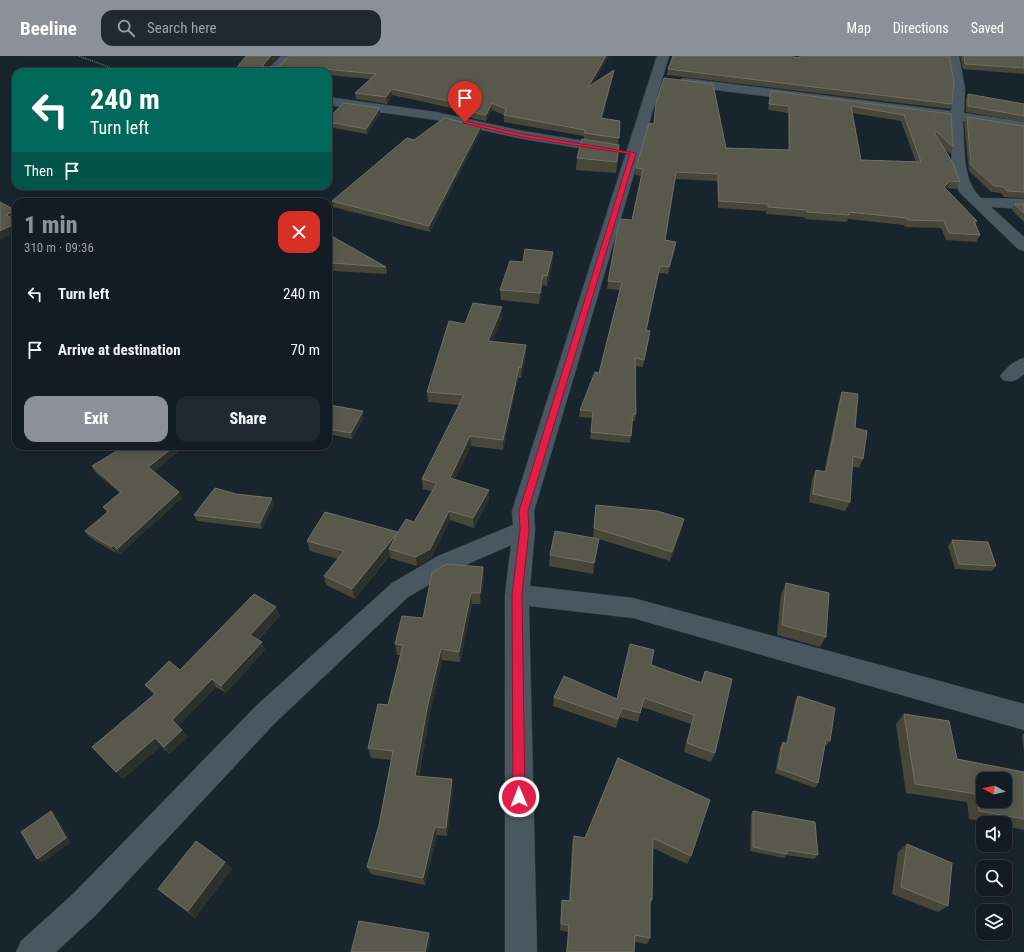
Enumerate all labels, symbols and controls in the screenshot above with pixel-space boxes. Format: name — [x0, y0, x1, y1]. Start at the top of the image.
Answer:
search box — [101, 10, 381, 46]
text: Beeline — [20, 17, 77, 40]
icon: search — [115, 17, 137, 39]
text: Search here — [147, 19, 217, 37]
text: Map — [847, 20, 871, 36]
text: Directions — [893, 20, 949, 36]
text: Saved — [971, 20, 1004, 36]
pin — [448, 81, 482, 122]
text: 240 m — [90, 83, 160, 116]
icon: left — [24, 84, 76, 136]
icon: arrive — [454, 87, 476, 109]
text: Turn left — [90, 117, 149, 138]
icon: arrive — [61, 160, 83, 182]
text: Then — [24, 162, 53, 180]
text: 1 min — [24, 211, 78, 239]
button: close — [278, 211, 320, 253]
text: 310 m · 09:36 — [24, 240, 94, 255]
icon: left — [24, 283, 46, 305]
text: Turn left — [58, 285, 109, 303]
text: 240 m — [283, 285, 320, 303]
icon: arrive — [24, 339, 46, 361]
text: Arrive at destination — [58, 341, 181, 359]
text: 70 m — [290, 341, 320, 359]
button: Exit — [24, 396, 168, 442]
button: Share — [176, 396, 320, 442]
north arrow — [976, 772, 1012, 808]
map controls — [976, 772, 1012, 940]
position arrow — [498, 776, 540, 818]
button: sound — [976, 816, 1012, 852]
button: search — [976, 860, 1012, 896]
button: layers — [976, 904, 1012, 940]

